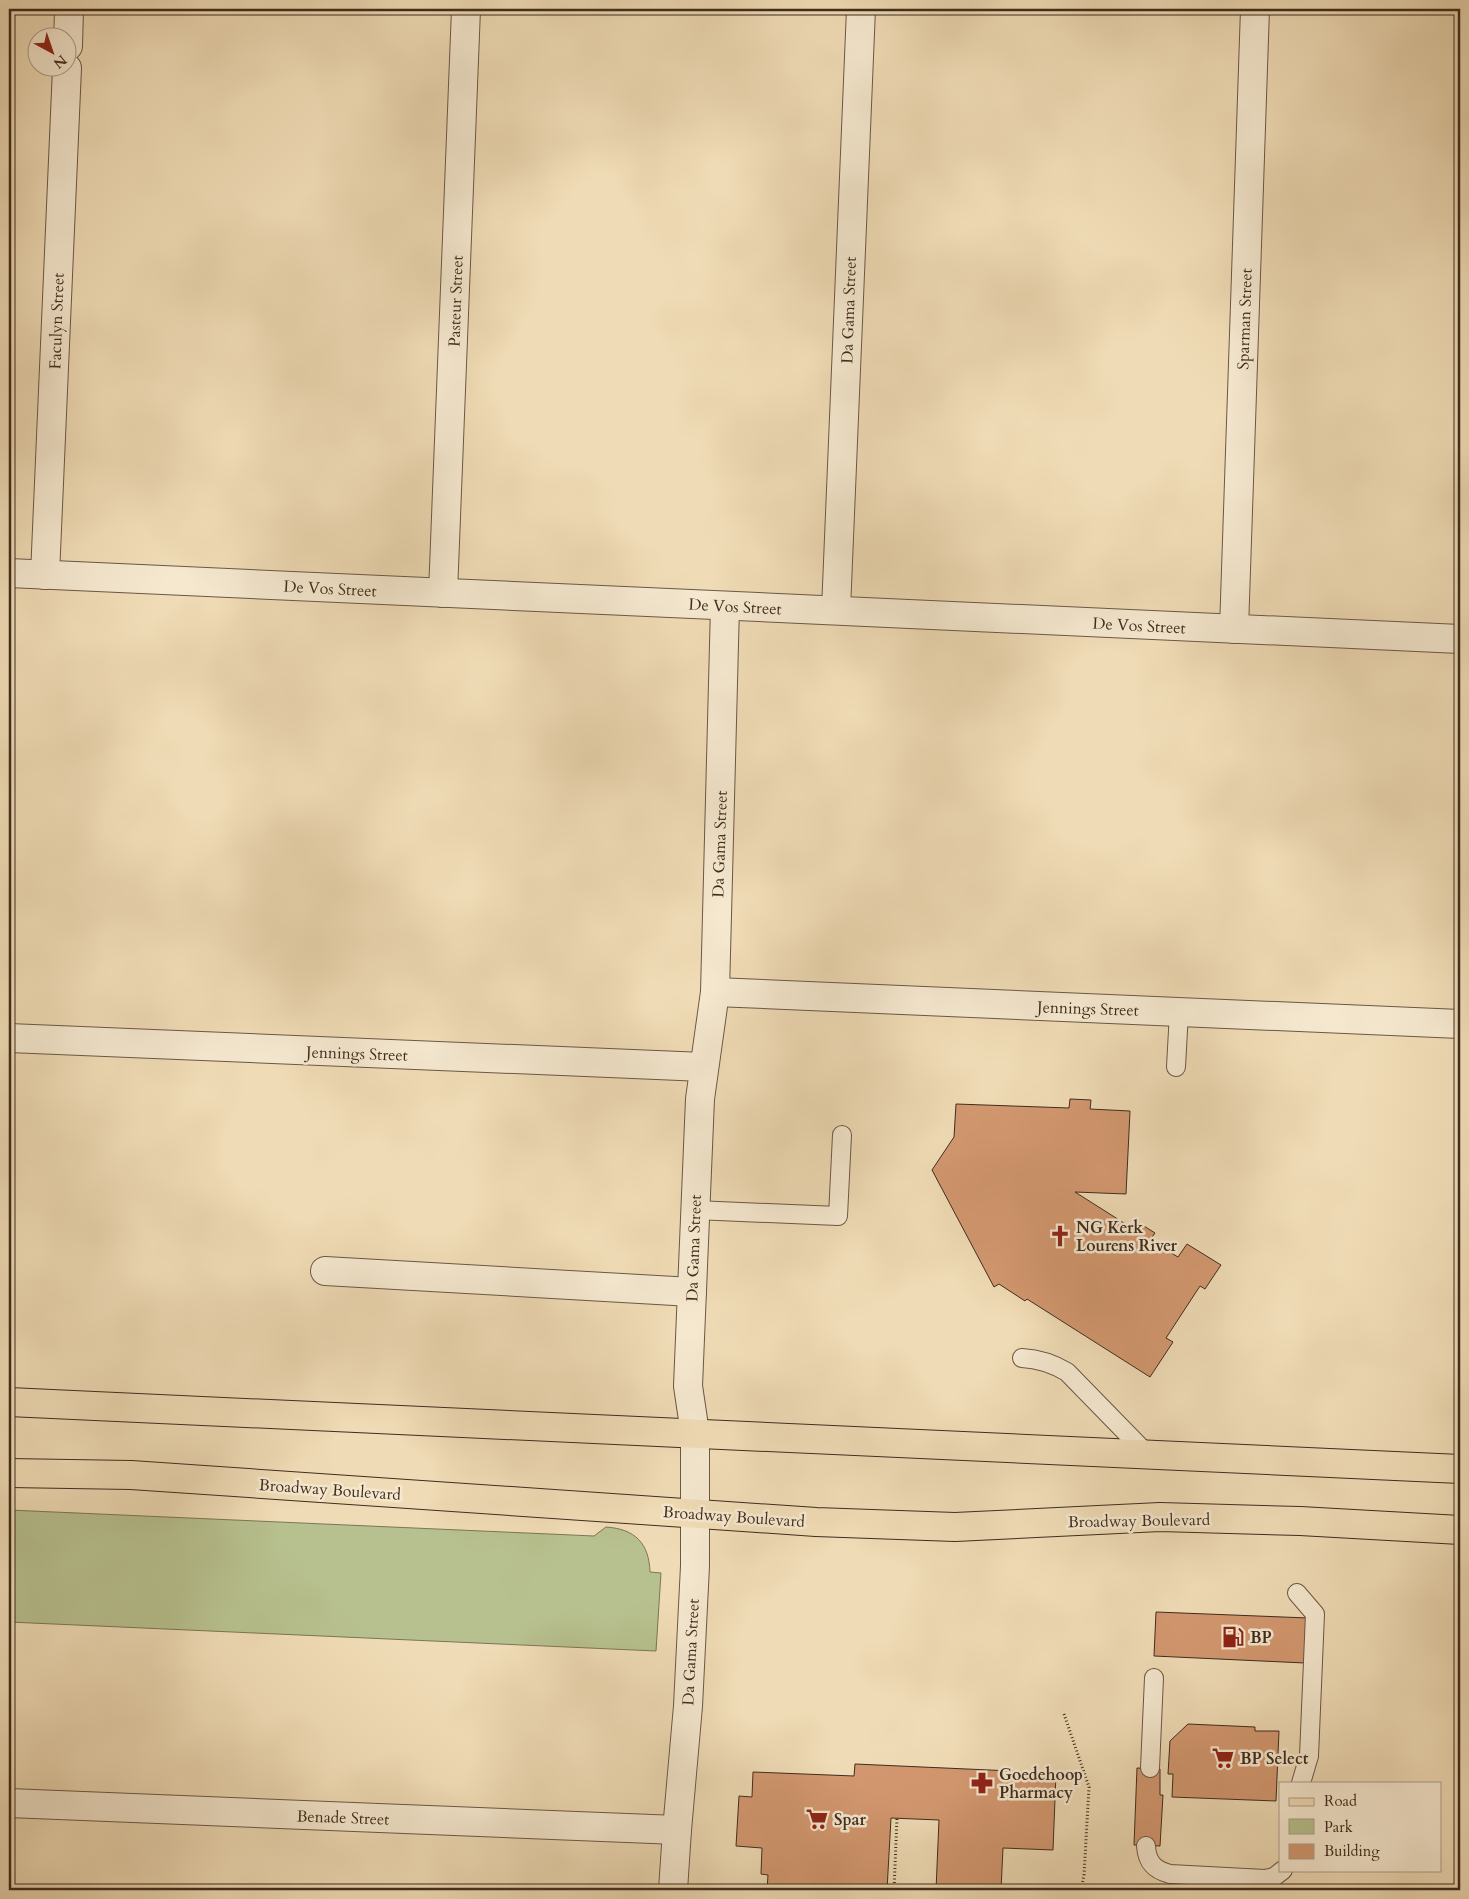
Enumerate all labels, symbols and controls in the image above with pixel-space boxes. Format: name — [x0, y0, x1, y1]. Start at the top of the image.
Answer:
north arrow — [28, 28, 78, 78]
text: N — [49, 50, 71, 73]
street label: Pasteur Street — [443, 255, 469, 347]
street label: Da Gama Street — [836, 256, 862, 364]
street label: Sparman Street — [1232, 268, 1258, 370]
street label: Faculyn Street — [44, 272, 70, 370]
street label: De Vos Street — [283, 576, 377, 602]
street label: De Vos Street — [688, 594, 782, 620]
street label: De Vos Street — [1092, 613, 1186, 639]
street label: Da Gama Street — [707, 790, 733, 898]
street label: Jennings Street — [1035, 996, 1139, 1022]
street label: Jennings Street — [304, 1041, 408, 1067]
street label: Da Gama Street — [681, 1194, 707, 1302]
place label: NG Kerk Lourens River — [1076, 1217, 1178, 1257]
church icon: NG Kerk Lourens River — [1047, 1223, 1073, 1249]
street label: Broadway Boulevard — [258, 1474, 402, 1506]
street label: Broadway Boulevard — [662, 1501, 806, 1533]
street label: Broadway Boulevard — [1068, 1509, 1211, 1533]
street label: Da Gama Street — [677, 1598, 705, 1706]
fuel station icon: BP — [1220, 1624, 1246, 1650]
place label: BP — [1250, 1627, 1272, 1649]
supermarket icon: BP Select — [1210, 1745, 1236, 1771]
place label: BP Select — [1240, 1748, 1309, 1770]
place label: Goedehoop Pharmacy — [999, 1764, 1083, 1804]
pharmacy icon: Goedehoop Pharmacy — [969, 1770, 995, 1796]
legend — [1279, 1782, 1442, 1872]
text: Road — [1324, 1791, 1357, 1811]
street label: Benade Street — [296, 1805, 390, 1831]
supermarket icon: Spar — [804, 1806, 830, 1832]
place label: Spar — [834, 1809, 867, 1831]
text: Park — [1324, 1817, 1353, 1837]
text: Building — [1324, 1841, 1380, 1861]

